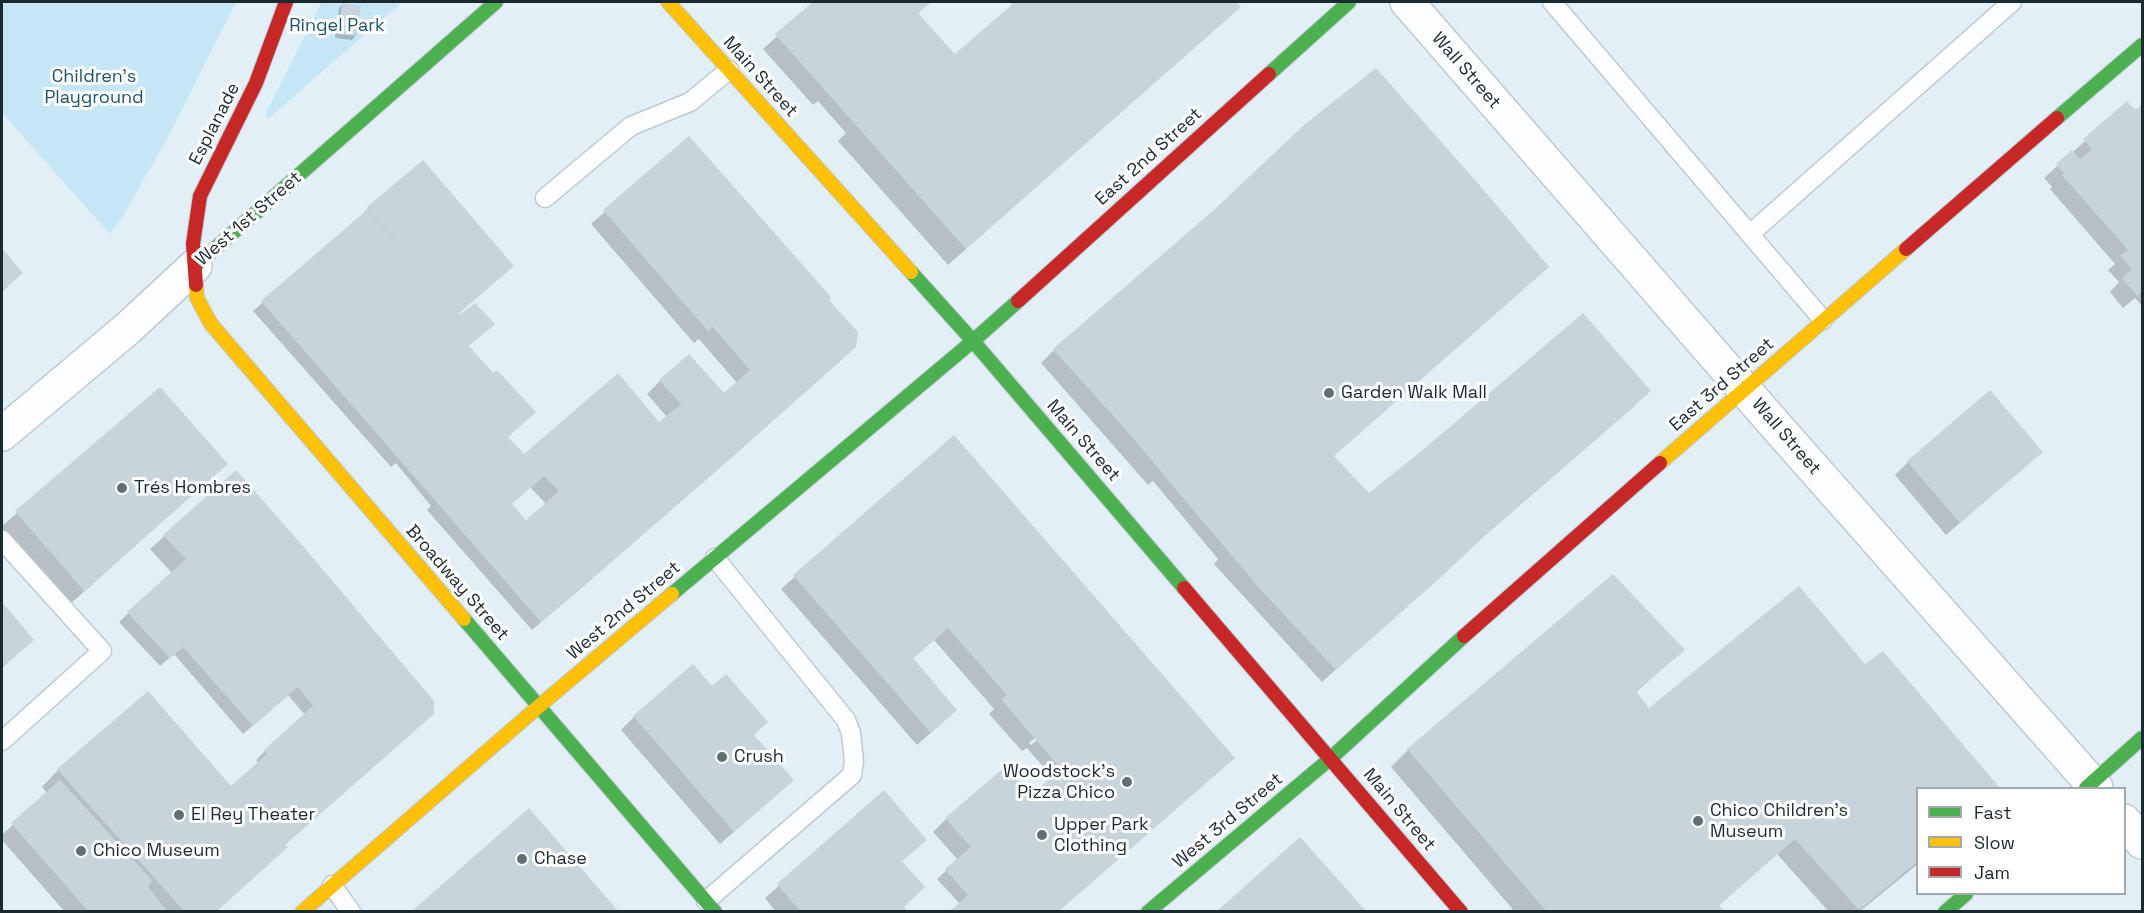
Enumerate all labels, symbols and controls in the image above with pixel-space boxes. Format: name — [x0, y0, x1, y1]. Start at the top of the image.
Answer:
park label: Ringel Park — [289, 15, 385, 37]
street label: Wall Street — [1427, 28, 1505, 114]
street label: Main Street — [718, 32, 802, 122]
park label: Children's Playground — [44, 66, 144, 109]
street label: Esplanade — [185, 79, 245, 169]
street label: East 2nd Street — [1091, 104, 1207, 210]
street label: West 1st Street — [192, 167, 306, 271]
street label: East 3rd Street — [1665, 334, 1779, 436]
place label: Garden Walk Mall — [1341, 382, 1487, 404]
marker: Garden Walk Mall — [1322, 386, 1336, 400]
street label: Wall Street — [1747, 394, 1825, 480]
street label: Main Street — [1042, 396, 1124, 486]
place label: Trés Hombres — [134, 477, 251, 499]
marker: Trés Hombres — [115, 481, 129, 495]
street label: Broadway Street — [401, 521, 513, 645]
street label: West 2nd Street — [563, 557, 685, 665]
place label: Crush — [734, 746, 784, 768]
marker: Crush — [715, 750, 729, 764]
place label: Woodstock's Pizza Chico — [1003, 761, 1115, 804]
street label: Main Street — [1358, 764, 1440, 856]
street label: West 3rd Street — [1169, 769, 1287, 873]
marker: Woodstock's Pizza Chico — [1120, 775, 1134, 789]
legend — [1916, 787, 2126, 895]
place label: Chico Children's Museum — [1710, 800, 1848, 842]
text: Fast — [1974, 801, 2011, 824]
place label: El Rey Theater — [191, 804, 315, 826]
marker: El Rey Theater — [172, 808, 186, 822]
place label: Upper Park Clothing — [1054, 814, 1149, 856]
marker: Chico Children's Museum — [1691, 814, 1705, 828]
marker: Upper Park Clothing — [1035, 828, 1049, 842]
text: Slow — [1974, 831, 2015, 854]
place label: Chico Museum — [93, 840, 220, 862]
marker: Chico Museum — [74, 844, 88, 858]
place label: Chase — [534, 848, 587, 870]
marker: Chase — [515, 852, 529, 866]
text: Jam — [1974, 861, 2010, 884]

